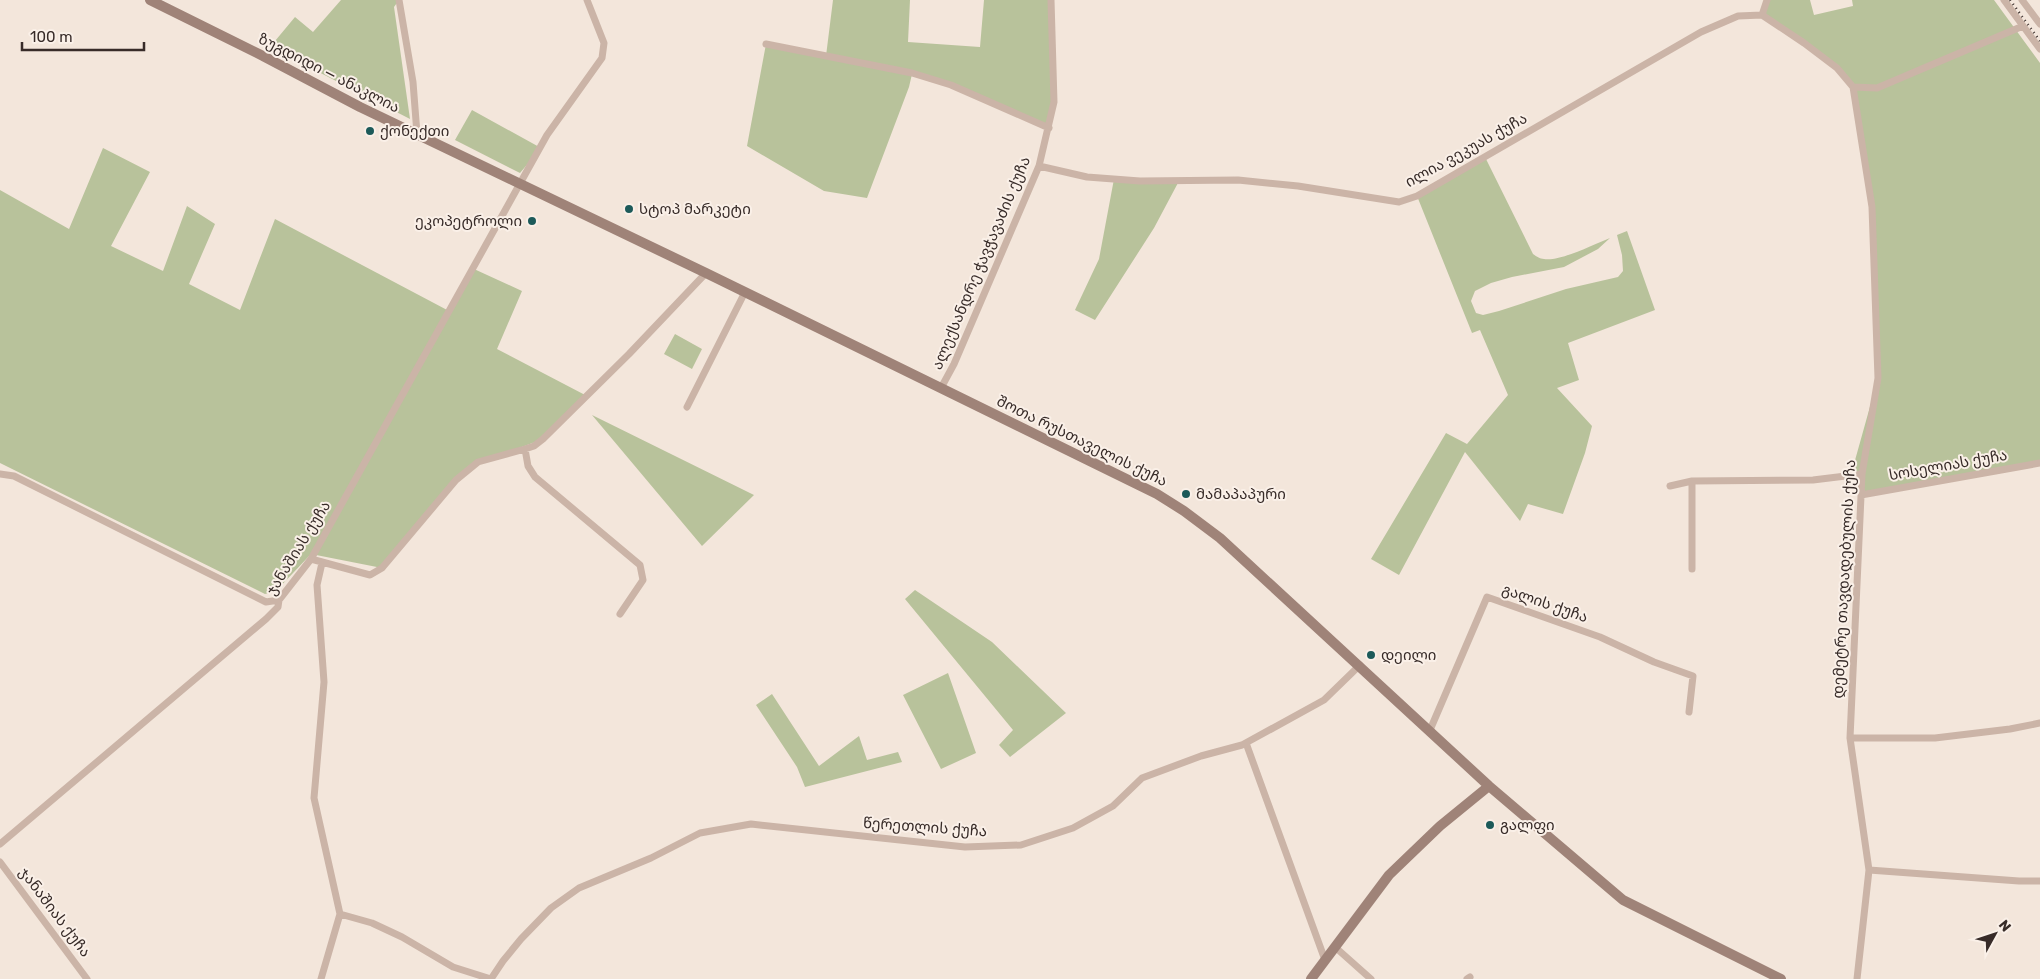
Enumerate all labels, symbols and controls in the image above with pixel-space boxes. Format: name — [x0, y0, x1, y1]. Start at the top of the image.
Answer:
scale bar — [22, 20, 145, 52]
text: 100 m — [30, 28, 72, 46]
street label: ზუგდიდი — ანაკლია — [255, 29, 403, 117]
street label: ილია ვეკუას ქუჩა — [1402, 109, 1530, 191]
place label: ქონექთი — [380, 122, 449, 140]
marker: ქონექთი — [364, 125, 376, 137]
street label: ალექსანდრე ჭავჭავაძის ქუჩა — [928, 154, 1034, 372]
place label: სტოპ მარკეტი — [639, 200, 751, 218]
marker: სტოპ მარკეტი — [623, 203, 635, 215]
place label: ეკოპეტროლი — [415, 212, 522, 230]
marker: ეკოპეტროლი — [526, 215, 538, 227]
street label: შოთა რუსთაველის ქუჩა — [994, 392, 1170, 490]
street label: სოსელიას ქუჩა — [1887, 446, 2009, 484]
street label: დემეტრე თავდადებულის ქუჩა — [1829, 459, 1859, 699]
place label: მამაპაპური — [1196, 485, 1286, 503]
marker: მამაპაპური — [1180, 488, 1192, 500]
street label: ჯანაშიას ქუჩა — [262, 498, 334, 598]
street label: გალის ქუჩა — [1500, 580, 1590, 626]
place label: დეილი — [1381, 646, 1436, 664]
marker: დეილი — [1365, 649, 1377, 661]
street label: წერეთლის ქუჩა — [862, 814, 988, 840]
place label: გალფი — [1500, 816, 1555, 834]
marker: გალფი — [1484, 819, 1496, 831]
street label: ჯანაშიას ქუჩა — [15, 864, 95, 960]
north arrow — [1970, 909, 2020, 959]
text: N — [1995, 917, 2014, 935]

